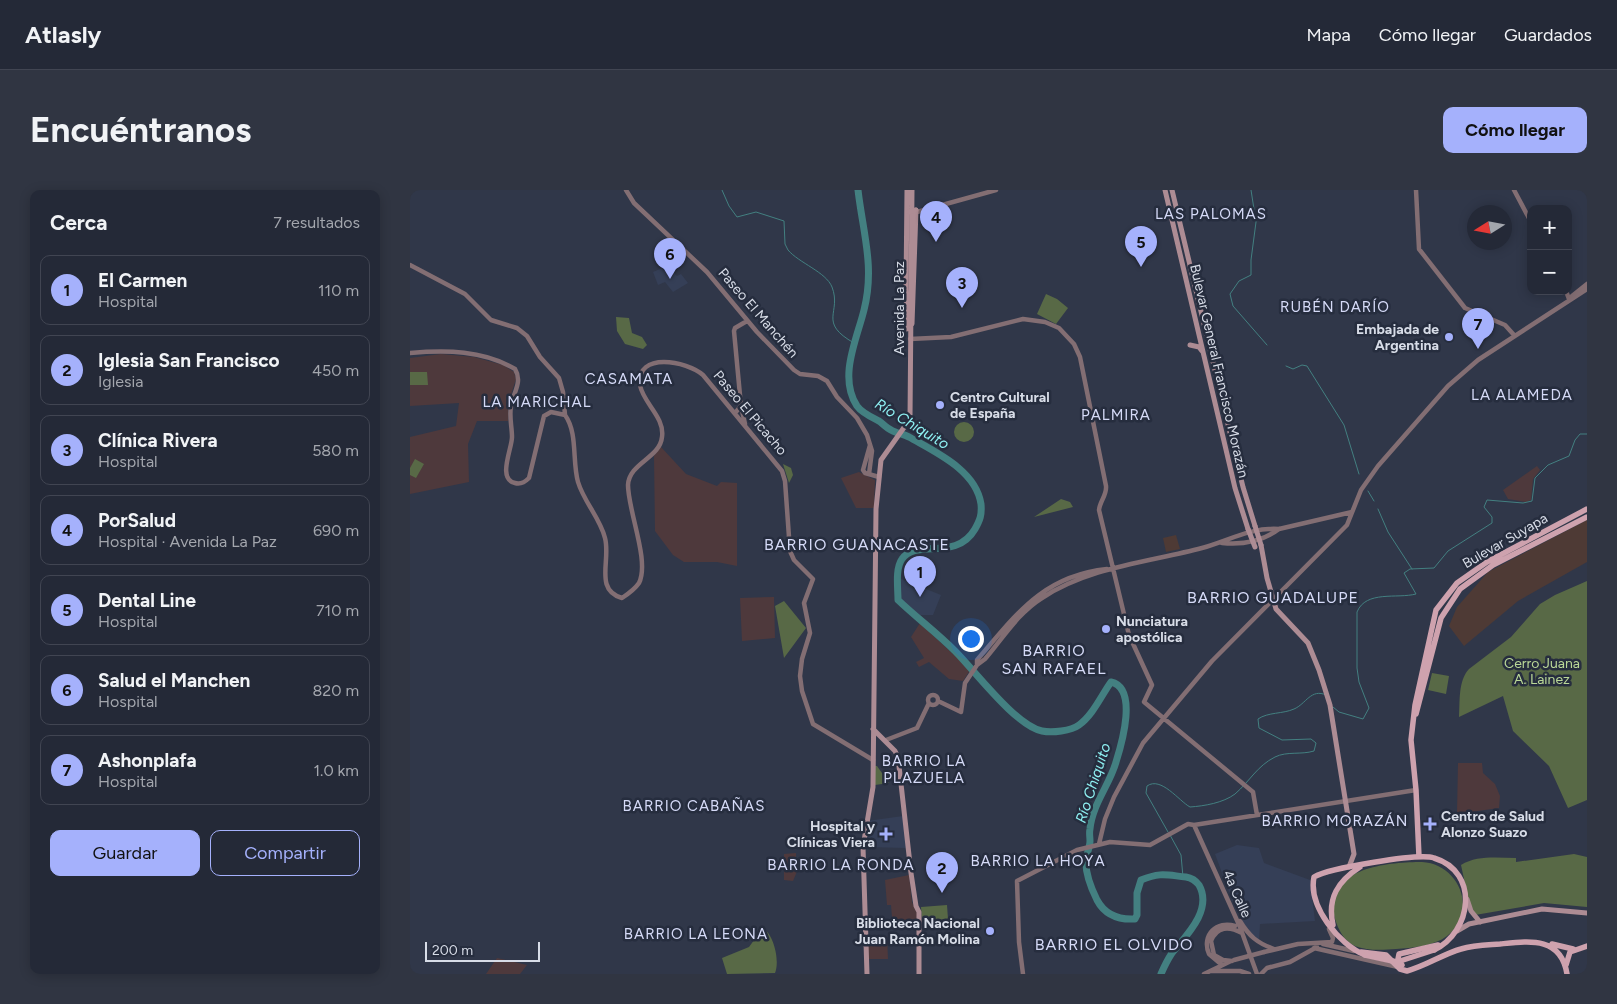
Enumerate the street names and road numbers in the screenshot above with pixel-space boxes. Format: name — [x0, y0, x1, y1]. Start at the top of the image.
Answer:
street label: Avenida La Paz — [891, 261, 908, 355]
street label: Bulevar General Francisco Morazán — [1186, 262, 1252, 480]
street label: Paseo El Manchén — [714, 265, 802, 361]
street label: Paseo El Picacho — [710, 367, 790, 459]
street label: Bulevar Suyapa — [1459, 510, 1551, 572]
street label: 4a Calle — [1219, 868, 1255, 921]

